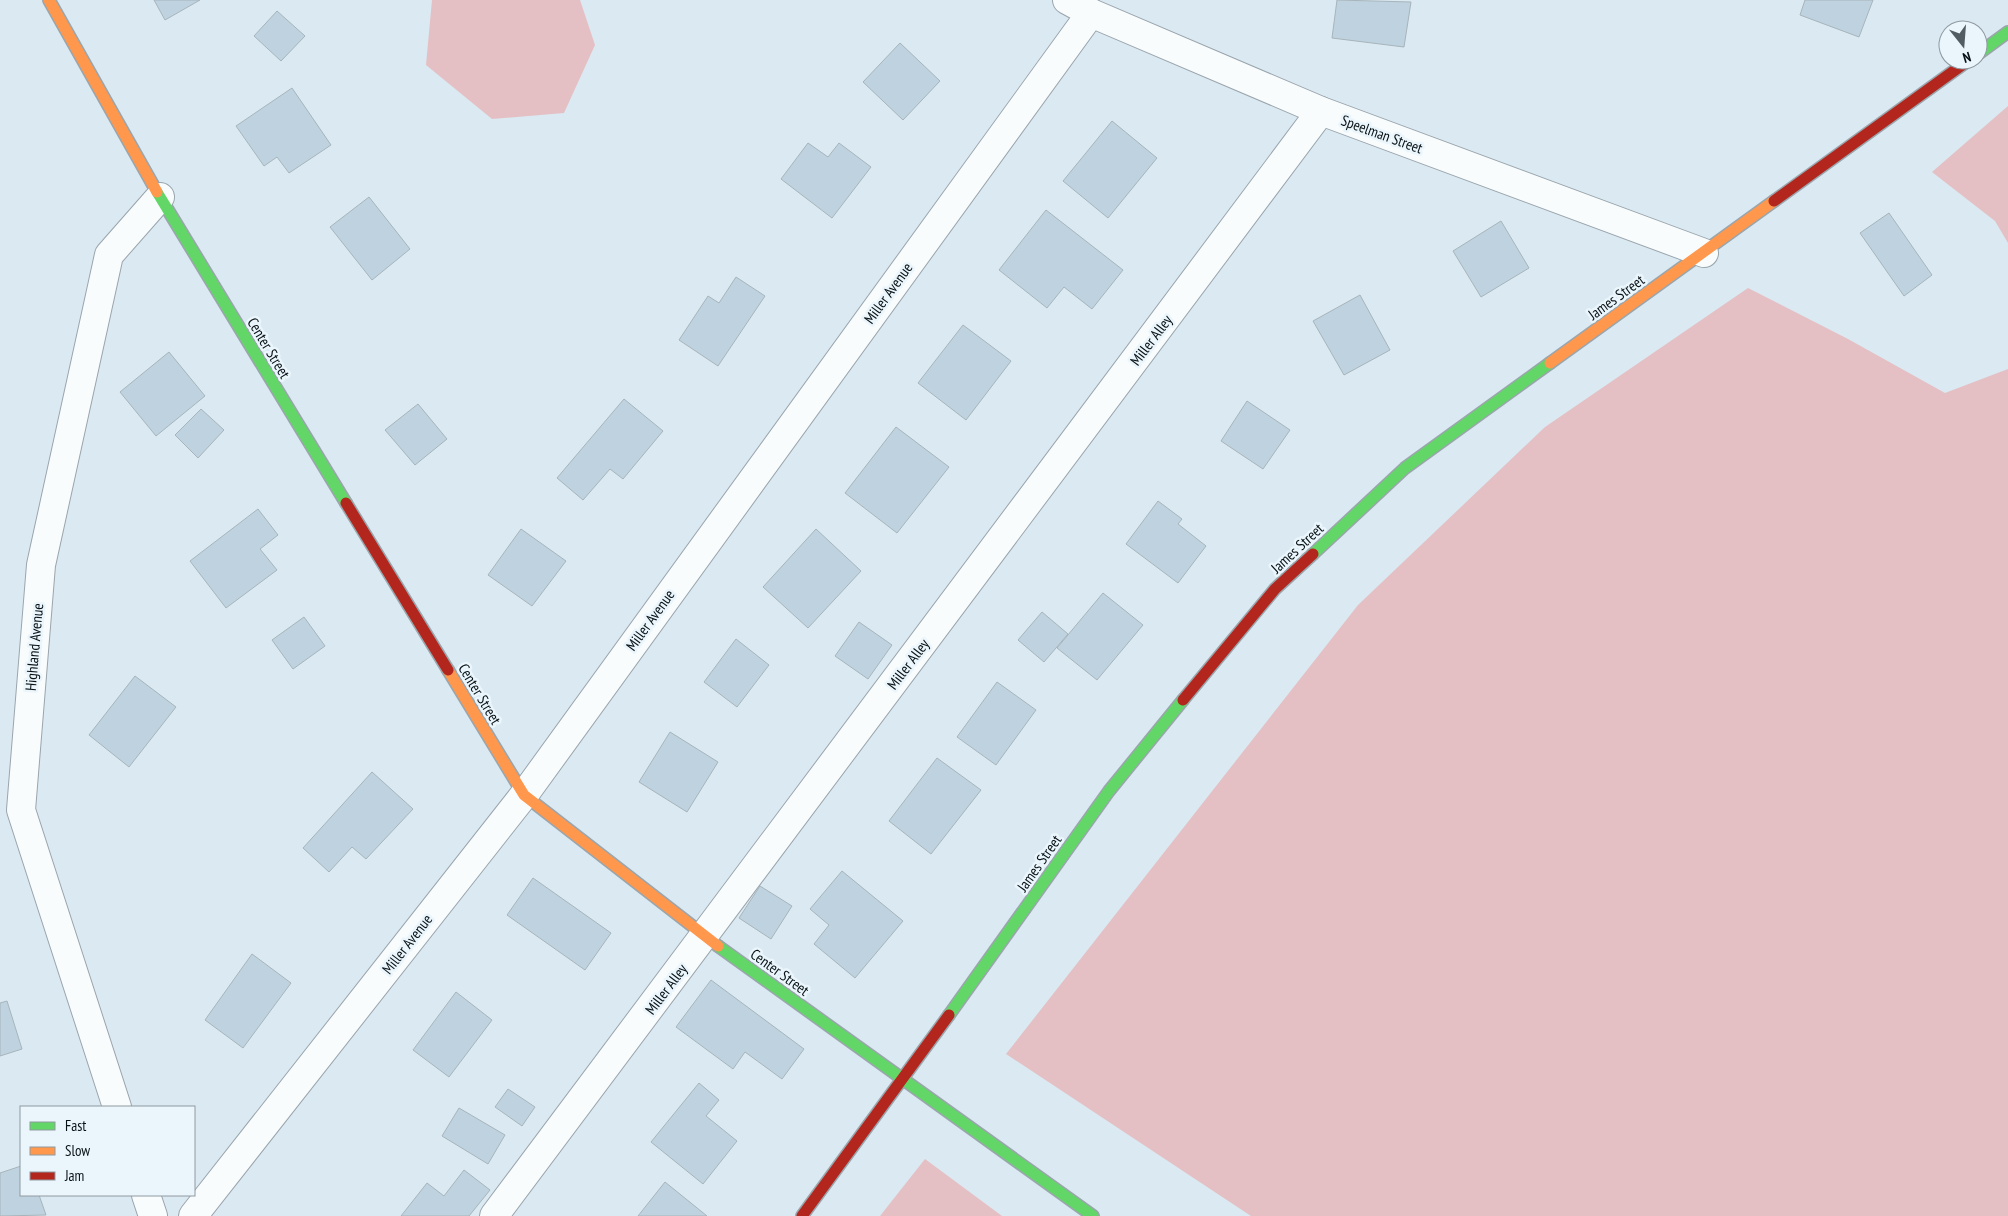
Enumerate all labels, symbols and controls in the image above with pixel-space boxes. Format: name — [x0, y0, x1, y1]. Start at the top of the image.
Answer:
north arrow — [1938, 20, 1988, 70]
text: N — [1961, 48, 1973, 67]
street label: Speelman Street — [1339, 110, 1425, 158]
street label: Miller Avenue — [859, 259, 917, 327]
street label: James Street — [1583, 270, 1648, 324]
street label: Miller Alley — [1126, 311, 1176, 369]
street label: Center Street — [243, 314, 295, 382]
street label: James Street — [1266, 519, 1327, 578]
street label: Miller Avenue — [621, 586, 679, 654]
street label: Highland Avenue — [21, 603, 47, 691]
street label: Miller Alley — [883, 635, 933, 693]
street label: Center Street — [454, 660, 506, 728]
street label: James Street — [1012, 831, 1065, 896]
street label: Miller Avenue — [378, 910, 436, 978]
street label: Center Street — [747, 944, 813, 1000]
street label: Miller Alley — [641, 960, 691, 1018]
legend — [20, 1106, 195, 1196]
text: Fast — [65, 1116, 86, 1135]
text: Slow — [65, 1141, 90, 1160]
text: Jam — [64, 1166, 84, 1185]

